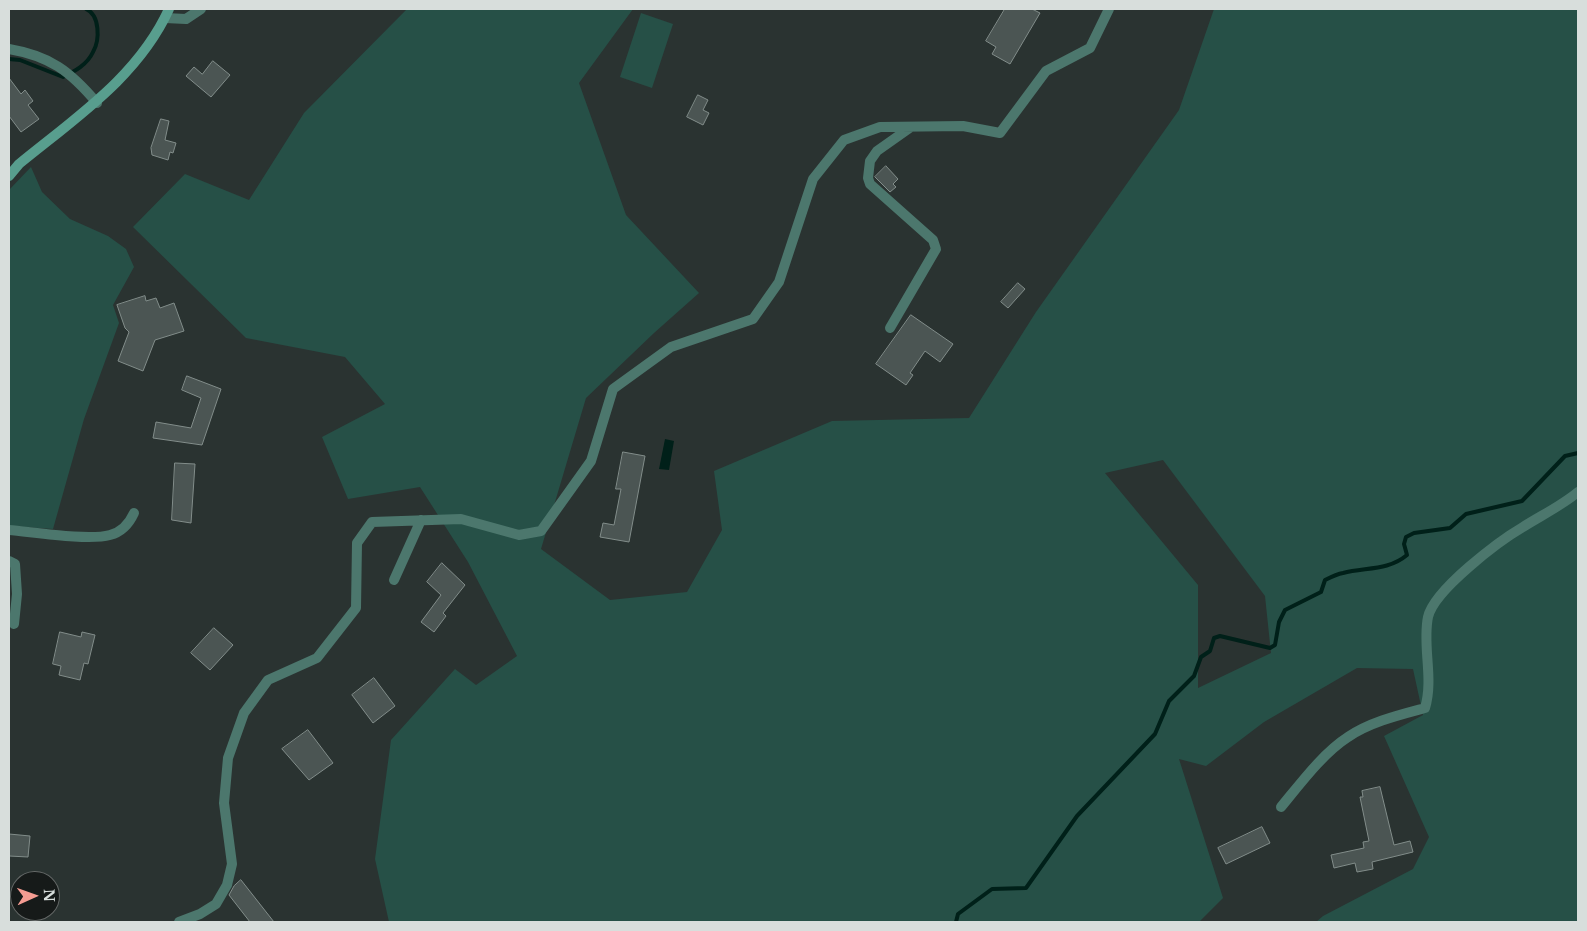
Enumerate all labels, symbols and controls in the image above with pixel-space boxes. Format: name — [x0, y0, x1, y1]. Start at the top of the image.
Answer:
north arrow — [10, 871, 60, 921]
text: N — [40, 889, 58, 902]

